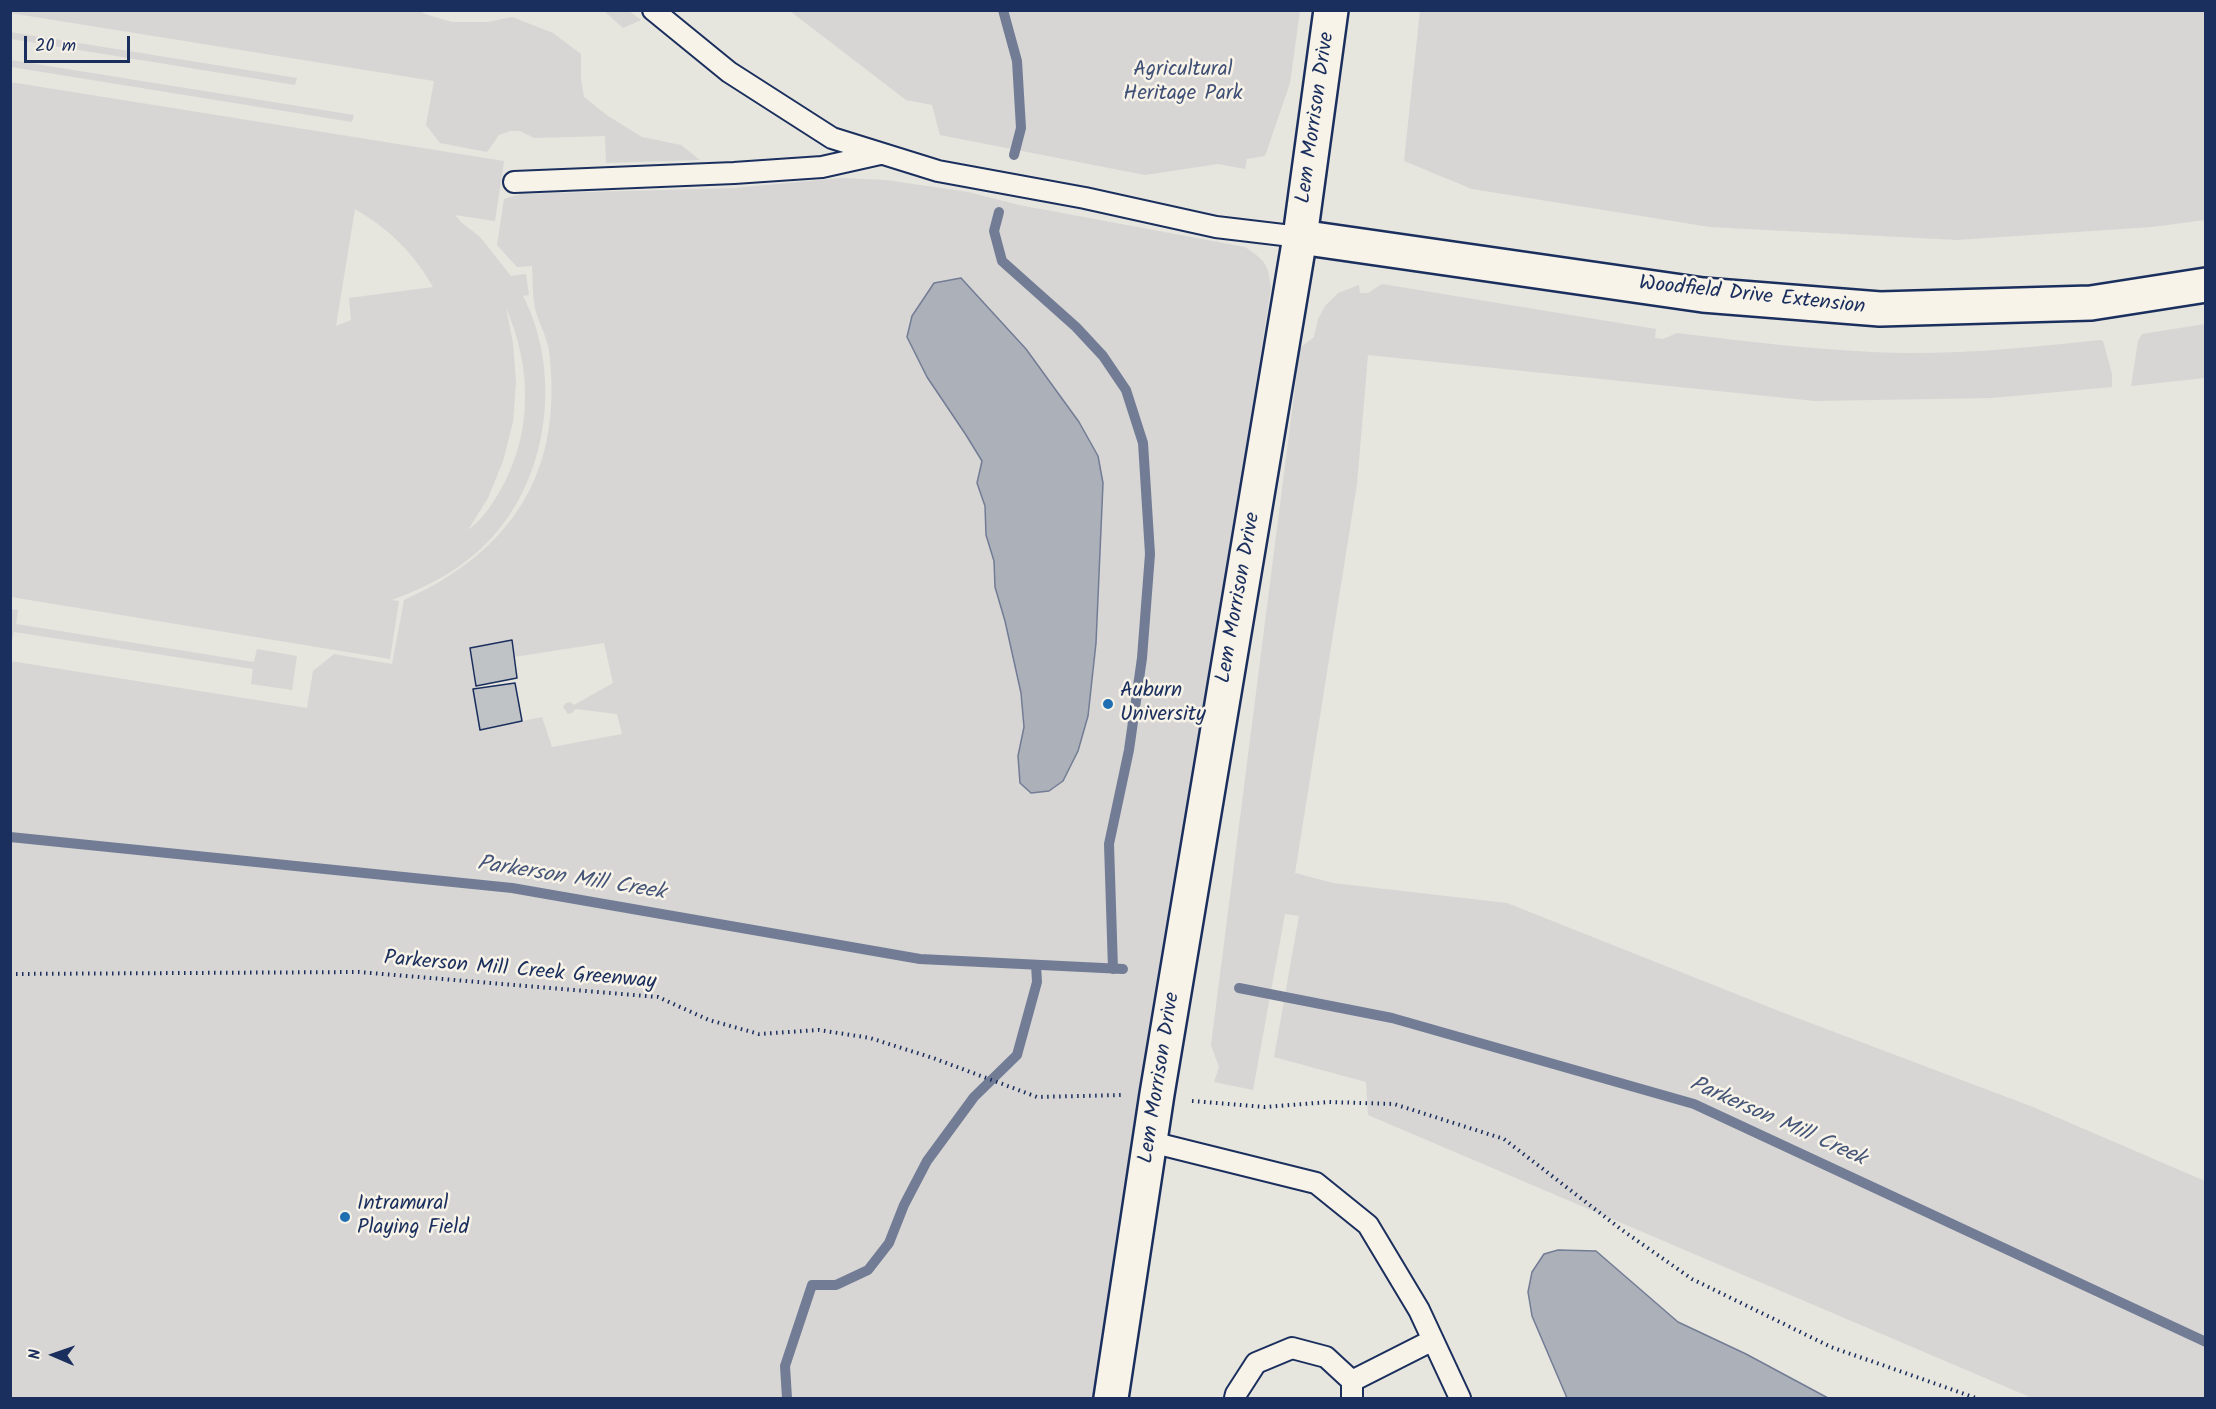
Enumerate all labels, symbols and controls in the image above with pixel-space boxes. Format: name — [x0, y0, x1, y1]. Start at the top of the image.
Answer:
scale bar — [27, 24, 134, 62]
street label: Lem Morrison Drive — [1292, 31, 1342, 205]
text: 20 m — [35, 32, 76, 61]
park label: Agricultural Heritage Park — [1123, 58, 1243, 108]
street label: Woodfield Drive Extension — [1638, 273, 1866, 321]
street label: Lem Morrison Drive — [1213, 511, 1267, 685]
place label: Auburn University — [1120, 679, 1206, 729]
marker: Auburn University — [1101, 697, 1115, 711]
water label: Parkerson Mill Creek — [475, 852, 667, 908]
street label: Parkerson Mill Creek Greenway — [383, 948, 657, 996]
street label: Lem Morrison Drive — [1135, 991, 1187, 1165]
water label: Parkerson Mill Creek — [1685, 1072, 1869, 1174]
place label: Intramural Playing Field — [357, 1192, 469, 1242]
marker: Intramural Playing Field — [338, 1210, 352, 1224]
north arrow — [24, 1325, 84, 1385]
text: N — [23, 1349, 48, 1360]

